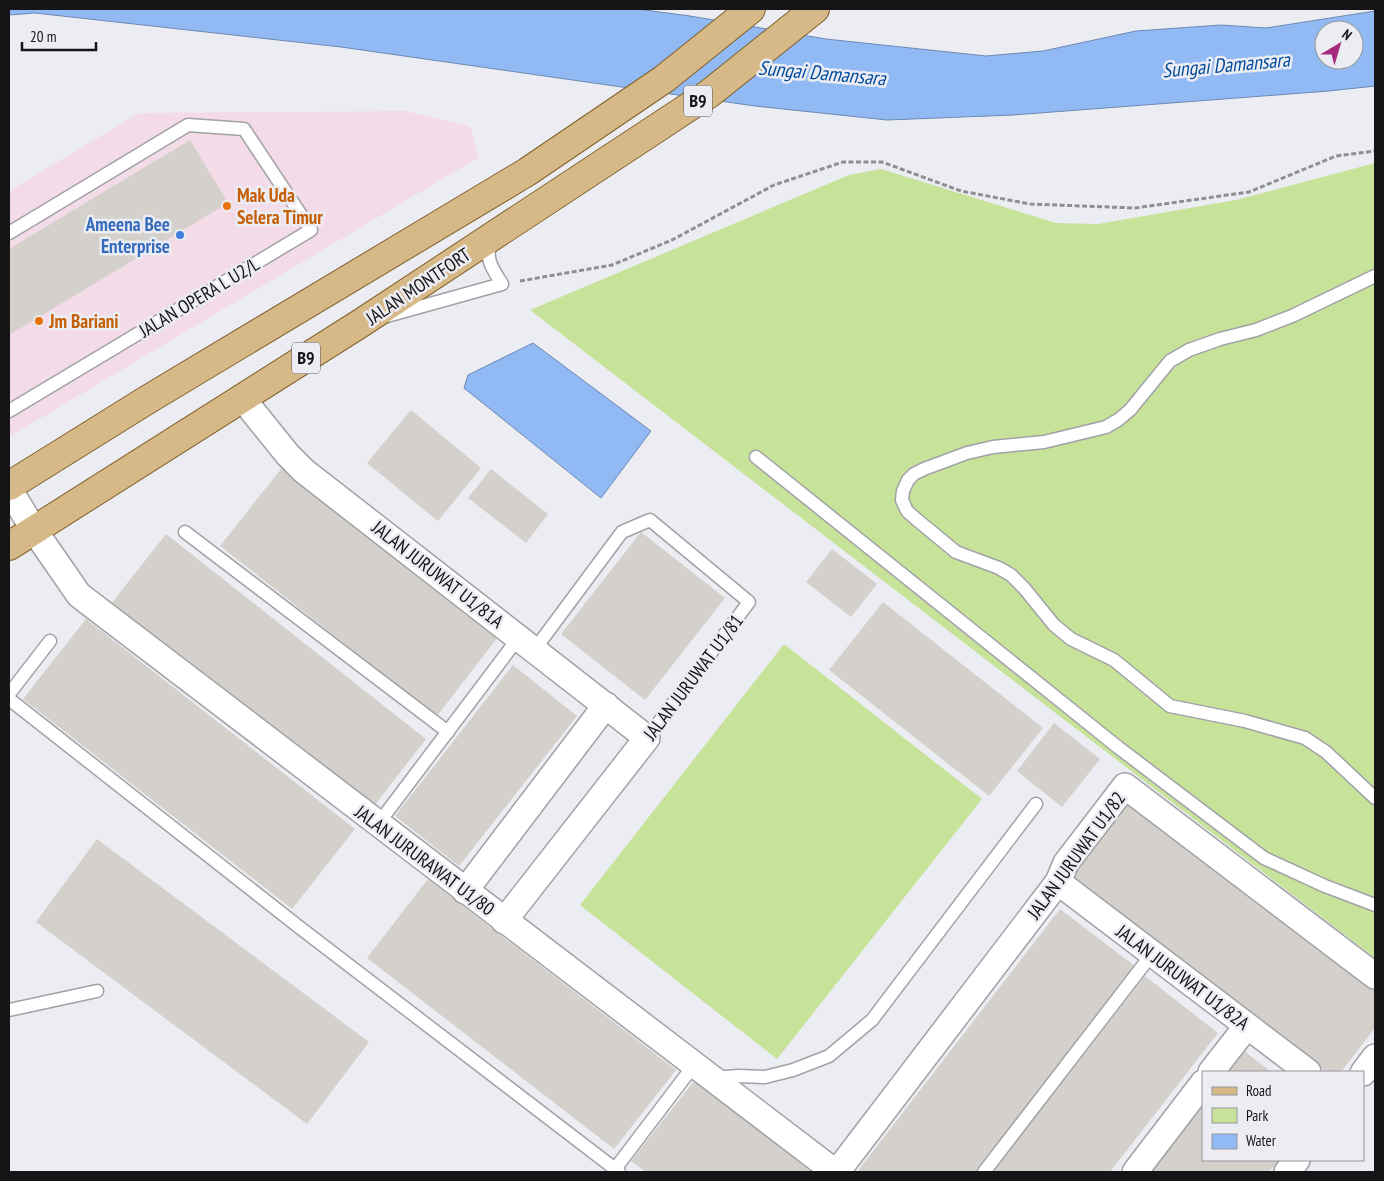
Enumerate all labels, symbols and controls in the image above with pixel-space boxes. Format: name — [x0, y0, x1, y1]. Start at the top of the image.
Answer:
scale bar — [22, 20, 96, 52]
north arrow — [1314, 20, 1364, 70]
text: N — [1338, 25, 1356, 44]
text: 20 m — [30, 27, 56, 46]
water label: Sungai Damansara — [1161, 46, 1292, 84]
water label: Sungai Damansara — [757, 54, 888, 92]
road number: B9 — [684, 85, 712, 116]
place label: Mak Uda Selera Timur — [237, 183, 323, 229]
marker: Mak Uda Selera Timur — [221, 200, 233, 212]
place label: Ameena Bee Enterprise — [85, 212, 170, 258]
marker: Ameena Bee Enterprise — [174, 229, 186, 241]
street label: JALAN MONTFORT — [360, 242, 475, 330]
street label: JALAN OPERA L U2/L — [134, 252, 264, 343]
place label: Jm Bariani — [48, 309, 119, 333]
marker: Jm Bariani — [33, 315, 45, 327]
road number: B9 — [292, 342, 320, 373]
street label: JALAN JURUWAT U1/81A — [367, 514, 509, 633]
street label: JALAN JURUWAT U1/81 — [637, 609, 748, 746]
street label: JALAN JURUWAT U1/82 — [1021, 787, 1130, 924]
street label: JALAN JURURAWAT U1/80 — [350, 799, 500, 920]
street label: JALAN JURUWAT U1/82A — [1111, 918, 1254, 1035]
legend — [1202, 1071, 1364, 1161]
text: Road — [1246, 1081, 1272, 1100]
text: Park — [1246, 1106, 1268, 1125]
text: Water — [1246, 1131, 1277, 1150]

